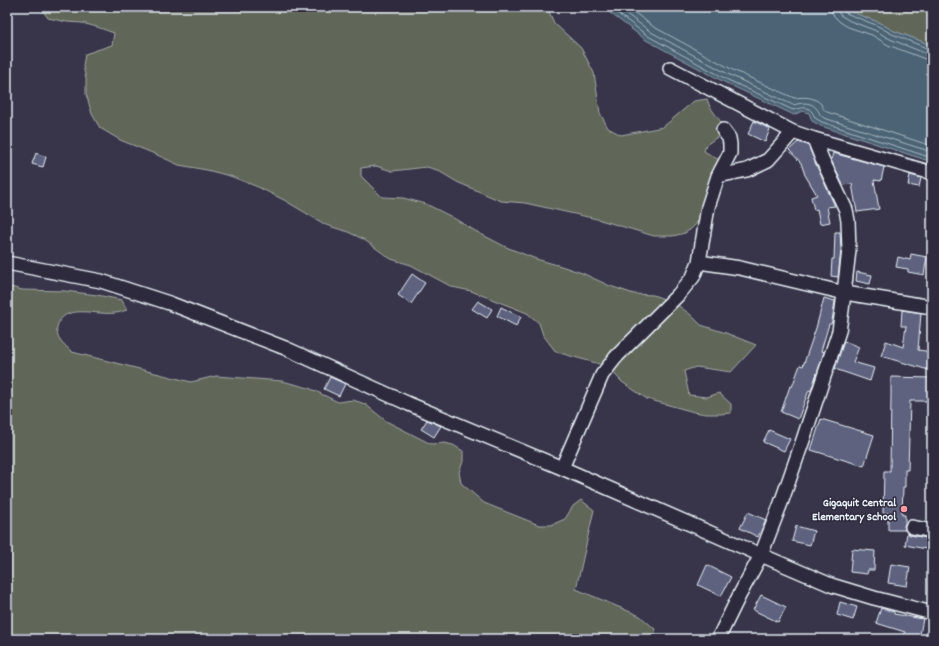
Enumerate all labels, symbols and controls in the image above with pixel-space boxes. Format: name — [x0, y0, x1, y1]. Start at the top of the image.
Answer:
place label: Gigaquit Central Elementary School — [812, 495, 896, 526]
marker: Gigaquit Central Elementary School — [899, 504, 909, 514]

